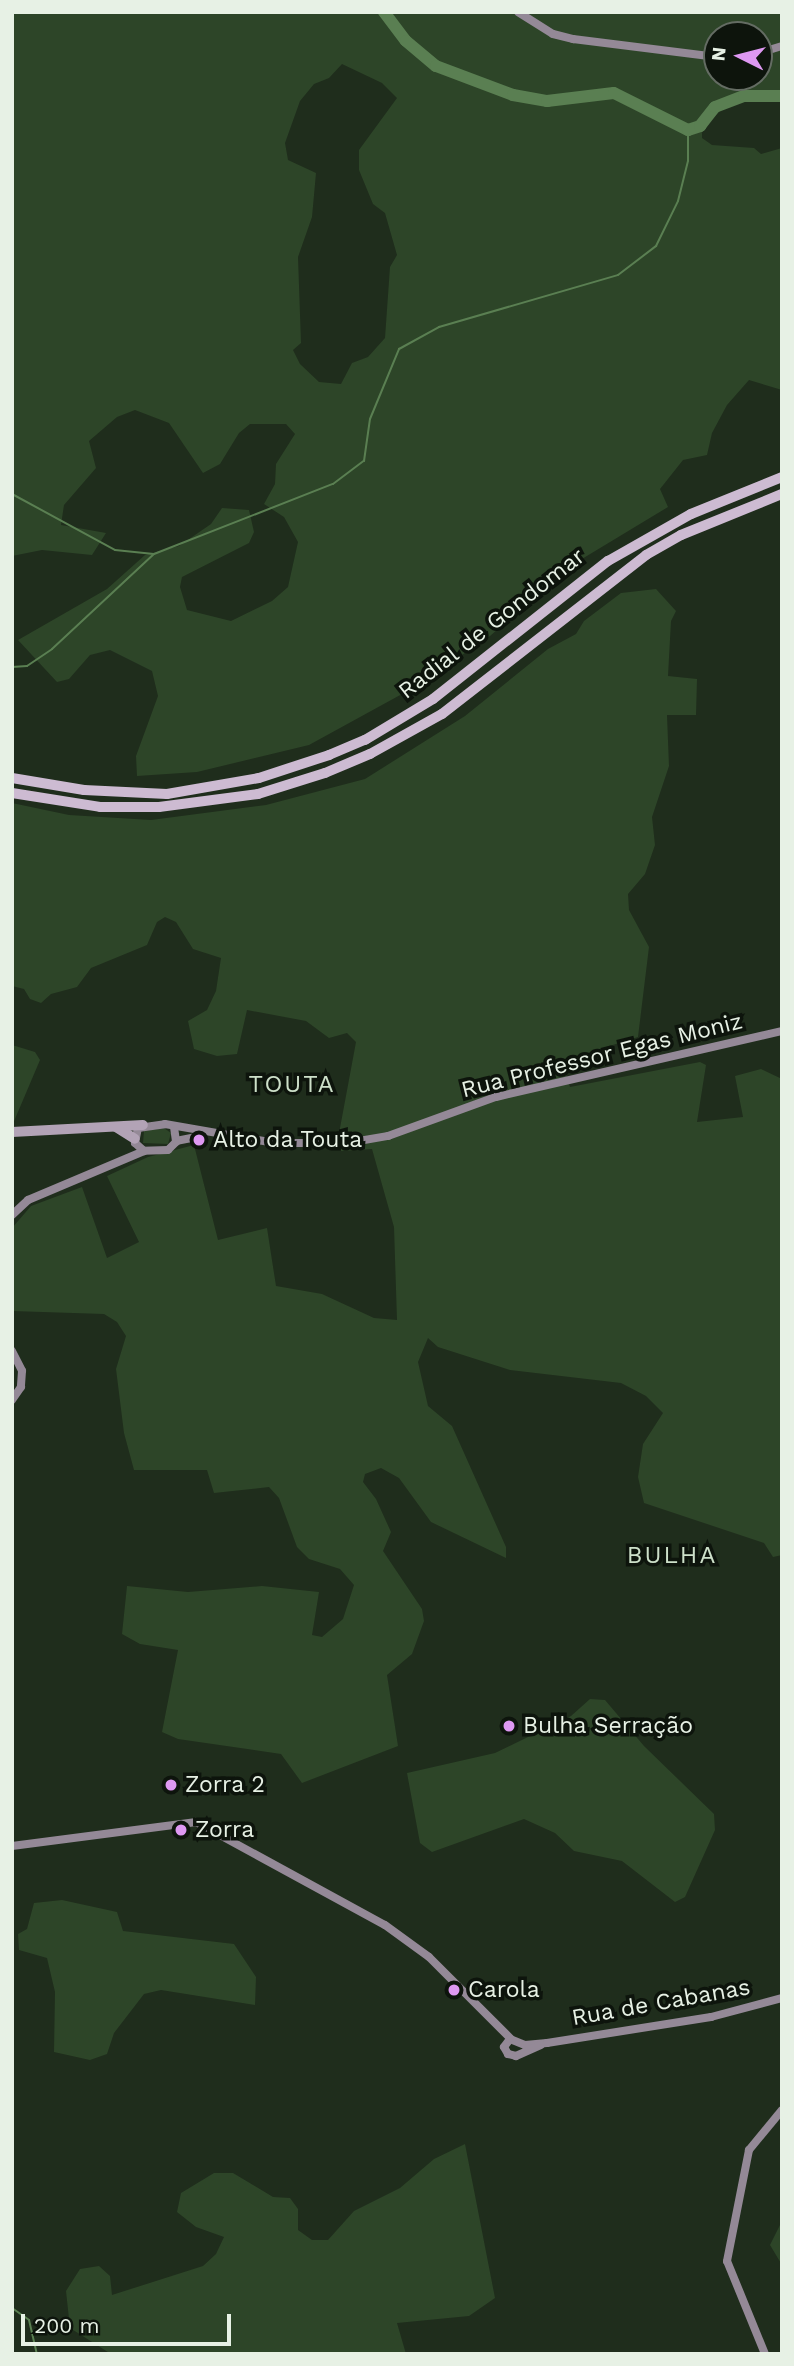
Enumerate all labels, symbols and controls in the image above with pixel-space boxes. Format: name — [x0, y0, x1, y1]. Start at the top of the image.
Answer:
north arrow — [703, 21, 773, 91]
text: N — [706, 46, 731, 62]
street label: Radial de Gondomar — [393, 542, 591, 706]
street label: Rua Professor Egas Moniz — [458, 1008, 746, 1104]
district label: TOUTA — [249, 1071, 335, 1099]
place label: Alto da Touta — [213, 1126, 363, 1154]
marker: Alto da Touta — [191, 1132, 207, 1148]
district label: BULHA — [627, 1542, 717, 1570]
place label: Bulha Serração — [523, 1712, 694, 1740]
marker: Bulha Serração — [501, 1718, 517, 1734]
place label: Zorra 2 — [185, 1771, 265, 1799]
marker: Zorra 2 — [163, 1777, 179, 1793]
place label: Zorra — [195, 1816, 254, 1844]
marker: Zorra — [173, 1822, 189, 1838]
street label: Rua de Cabanas — [569, 1974, 753, 2032]
place label: Carola — [468, 1976, 540, 2004]
marker: Carola — [446, 1982, 462, 1998]
scale bar — [24, 2300, 234, 2344]
text: 200 m — [34, 2313, 100, 2338]

